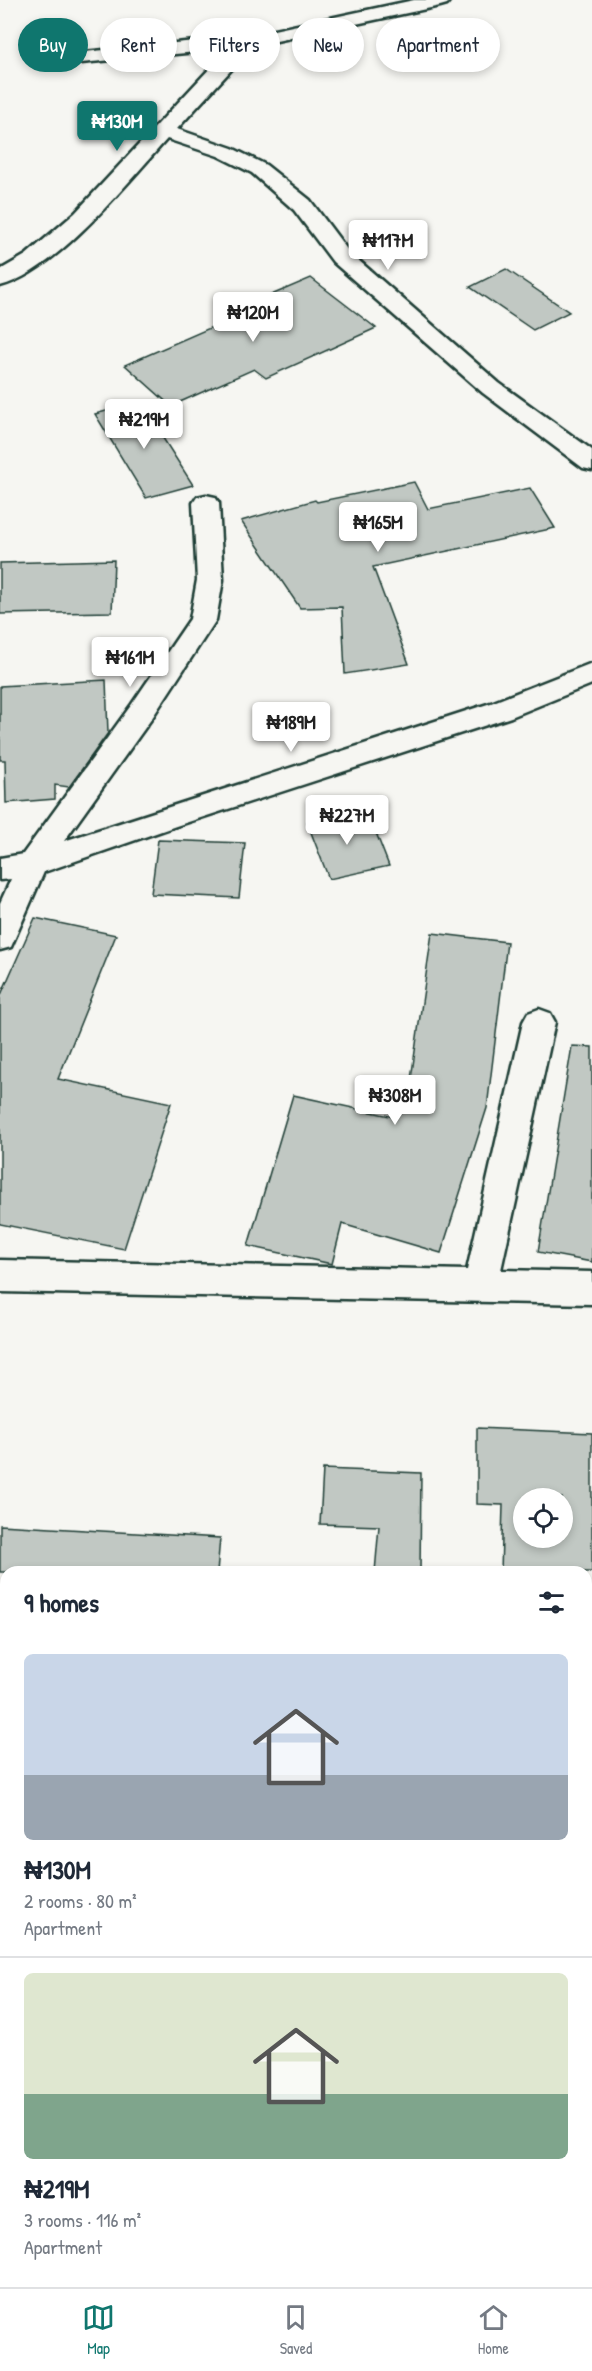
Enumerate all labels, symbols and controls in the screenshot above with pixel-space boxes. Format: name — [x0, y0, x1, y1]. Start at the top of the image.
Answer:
chip: Buy — [18, 18, 88, 72]
chip: Rent — [100, 18, 177, 72]
chip: Filters — [189, 18, 280, 72]
chip: New — [292, 18, 364, 72]
chip: Apartment — [376, 18, 500, 72]
pin: ₦130M — [75, 101, 159, 152]
text: ₦130M — [91, 107, 143, 134]
pin: ₦117M — [346, 220, 430, 271]
text: ₦117M — [363, 226, 413, 253]
pin: ₦120M — [211, 292, 295, 343]
text: ₦120M — [227, 298, 279, 325]
pin: ₦219M — [102, 399, 186, 450]
text: ₦219M — [119, 405, 169, 432]
pin: ₦165M — [336, 502, 420, 553]
text: ₦165M — [353, 508, 403, 535]
pin: ₦161M — [88, 637, 172, 688]
text: ₦161M — [106, 643, 154, 670]
pin: ₦189M — [249, 702, 333, 753]
text: ₦189M — [266, 708, 316, 735]
pin: ₦227M — [305, 795, 389, 846]
text: ₦227M — [320, 801, 374, 828]
pin: ₦308M — [353, 1075, 437, 1126]
text: ₦308M — [369, 1081, 421, 1108]
map controls — [513, 1488, 573, 1548]
button: locate — [513, 1488, 573, 1548]
text: 9 homes — [24, 1585, 99, 1620]
icon: filters — [535, 1586, 568, 1619]
icon: home — [242, 1693, 350, 1801]
text: ₦130M — [24, 1852, 91, 1887]
text: 2 rooms · 80 m² — [24, 1887, 137, 1914]
text: Apartment — [24, 1914, 102, 1941]
icon: home — [242, 2012, 350, 2120]
text: ₦219M — [24, 2171, 89, 2206]
text: 3 rooms · 116 m² — [24, 2206, 141, 2233]
text: Apartment — [24, 2233, 102, 2260]
tab: Map — [82, 2301, 115, 2359]
tab: Saved — [279, 2301, 312, 2359]
tab: Home — [477, 2301, 510, 2359]

